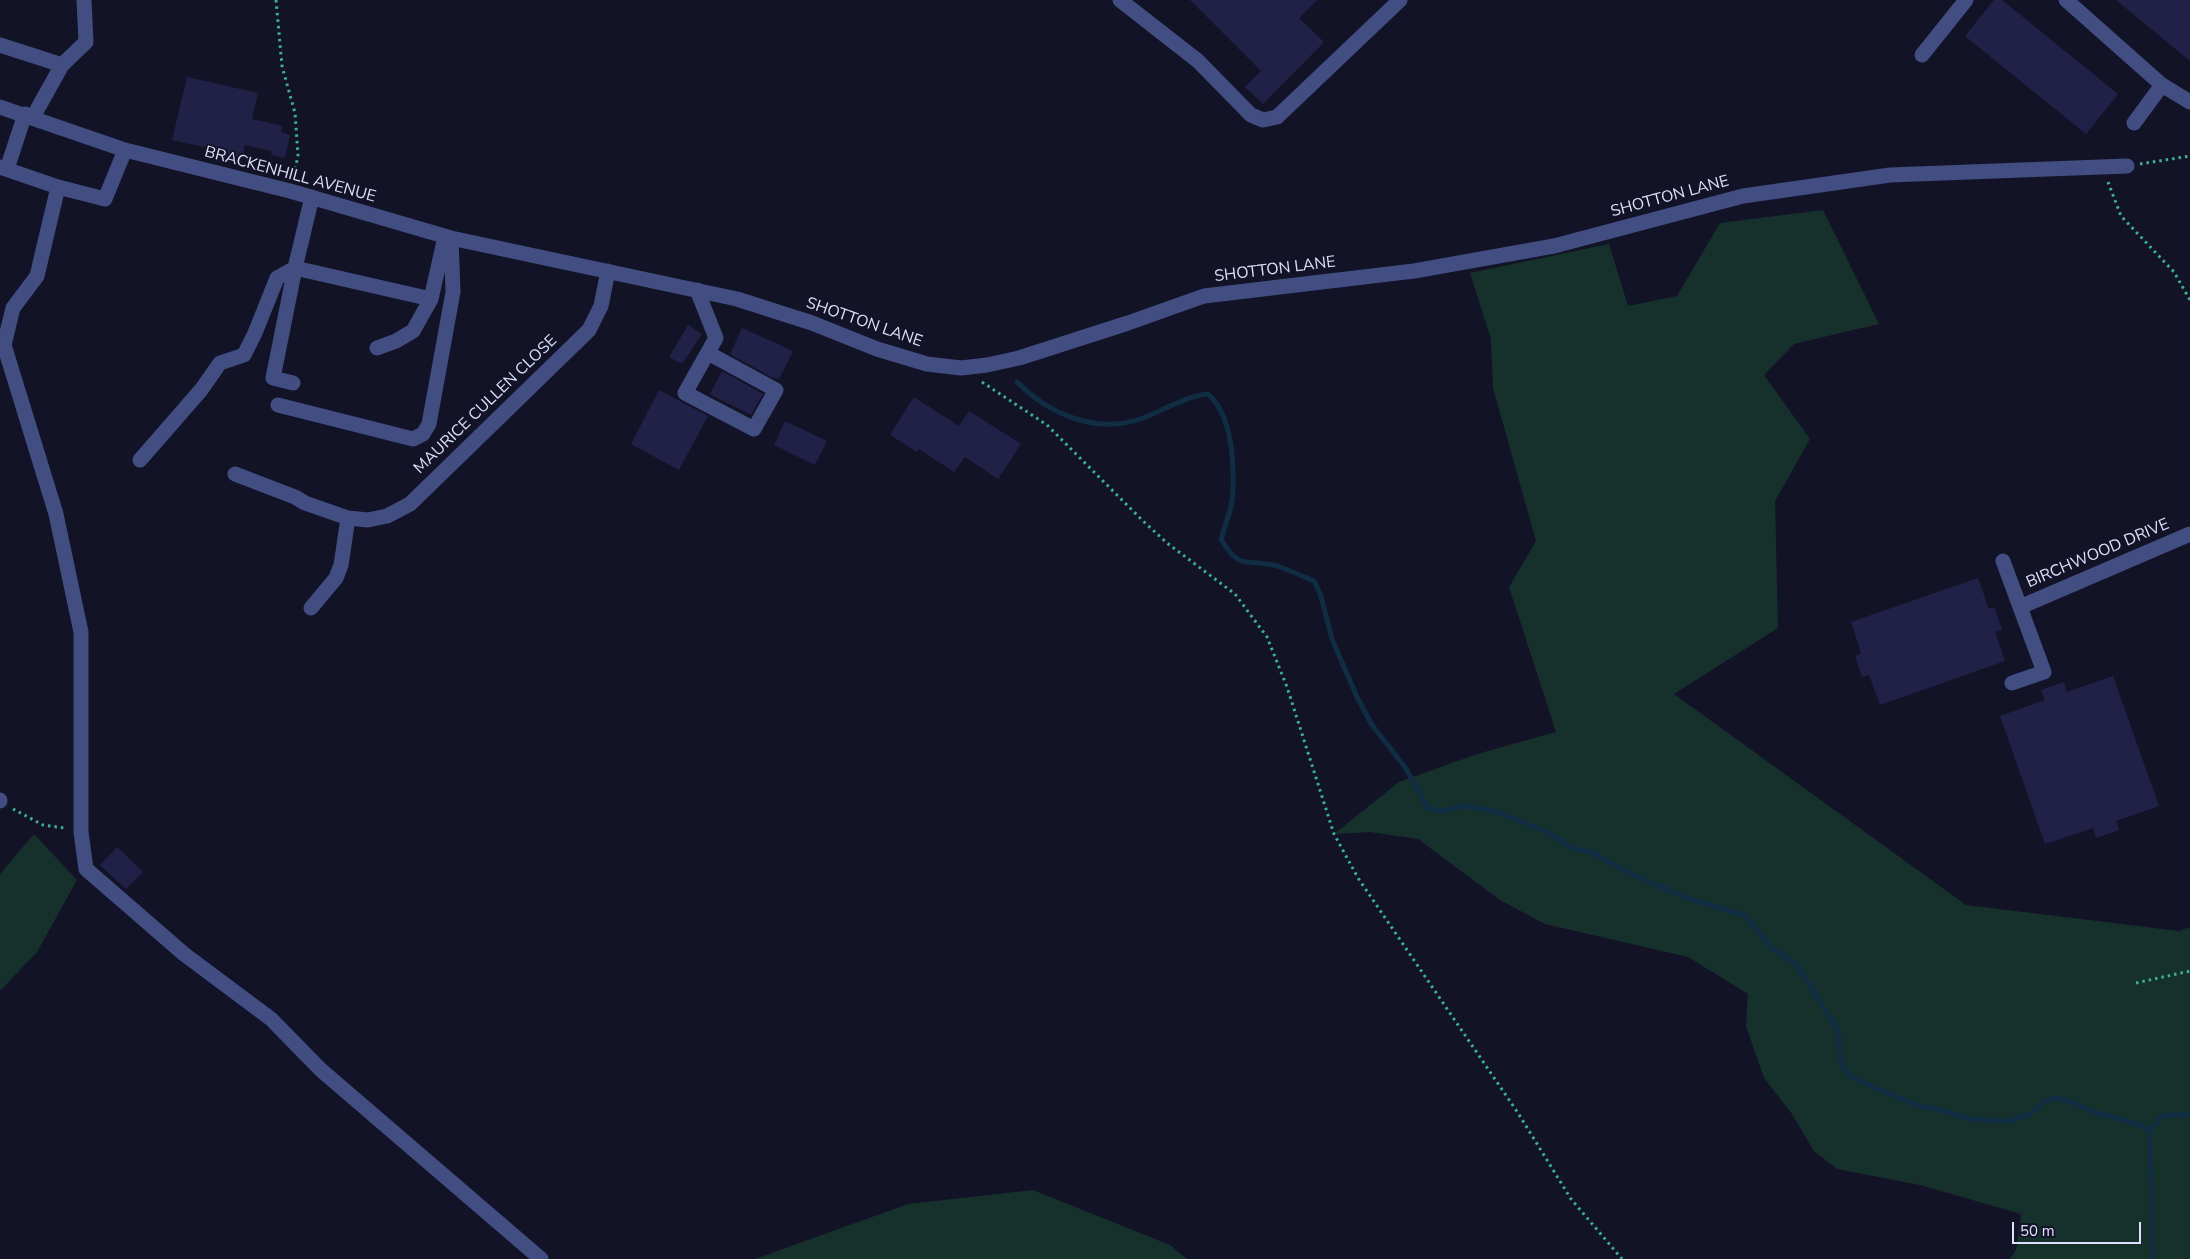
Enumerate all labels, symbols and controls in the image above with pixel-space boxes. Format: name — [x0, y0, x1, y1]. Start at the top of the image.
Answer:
street label: BRACKENHILL AVENUE — [202, 143, 378, 207]
street label: SHOTTON LANE — [1609, 172, 1731, 222]
street label: SHOTTON LANE — [1213, 253, 1337, 287]
street label: SHOTTON LANE — [803, 294, 925, 352]
street label: MAURICE CULLEN CLOSE — [411, 332, 561, 478]
street label: BIRCHWOOD DRIVE — [2024, 515, 2172, 593]
scale bar — [2015, 1212, 2144, 1244]
text: 50 m — [2020, 1221, 2055, 1241]

